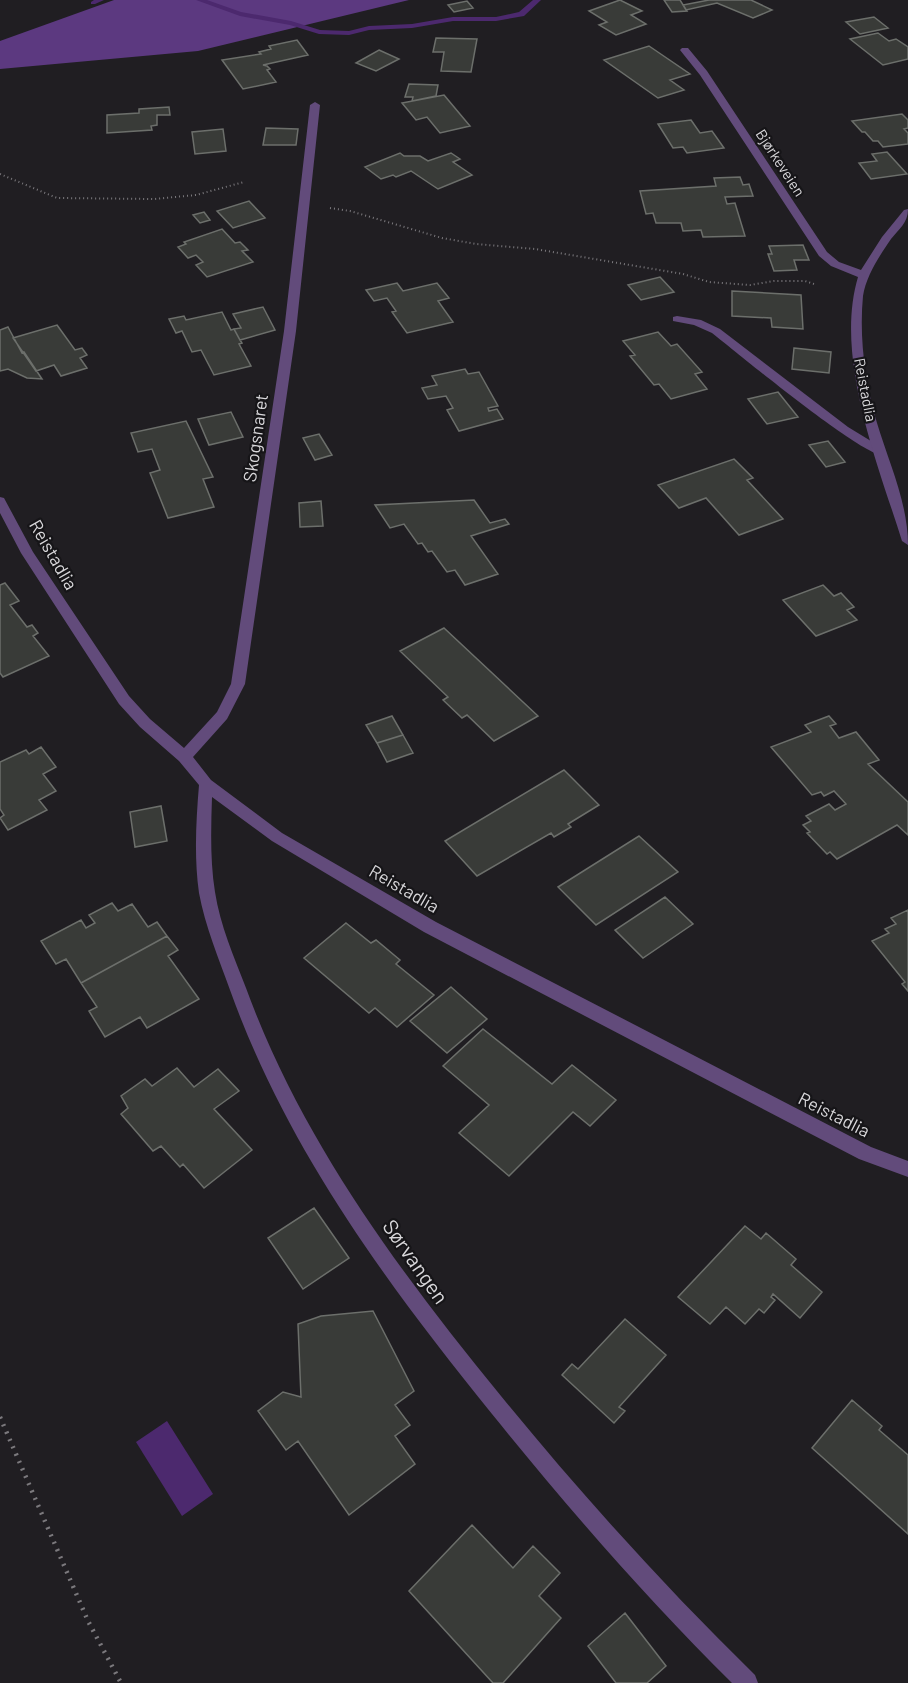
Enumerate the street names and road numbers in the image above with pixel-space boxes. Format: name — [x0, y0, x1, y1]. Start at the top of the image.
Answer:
street label: Bjørkeveien — [753, 126, 809, 199]
street label: Reistadlia — [851, 356, 881, 423]
street label: Skogsnaret — [238, 392, 272, 483]
street label: Reistadlia — [25, 516, 83, 593]
street label: Reistadlia — [366, 859, 443, 917]
street label: Reistadlia — [795, 1087, 874, 1141]
street label: Sørvangen — [378, 1214, 454, 1308]

